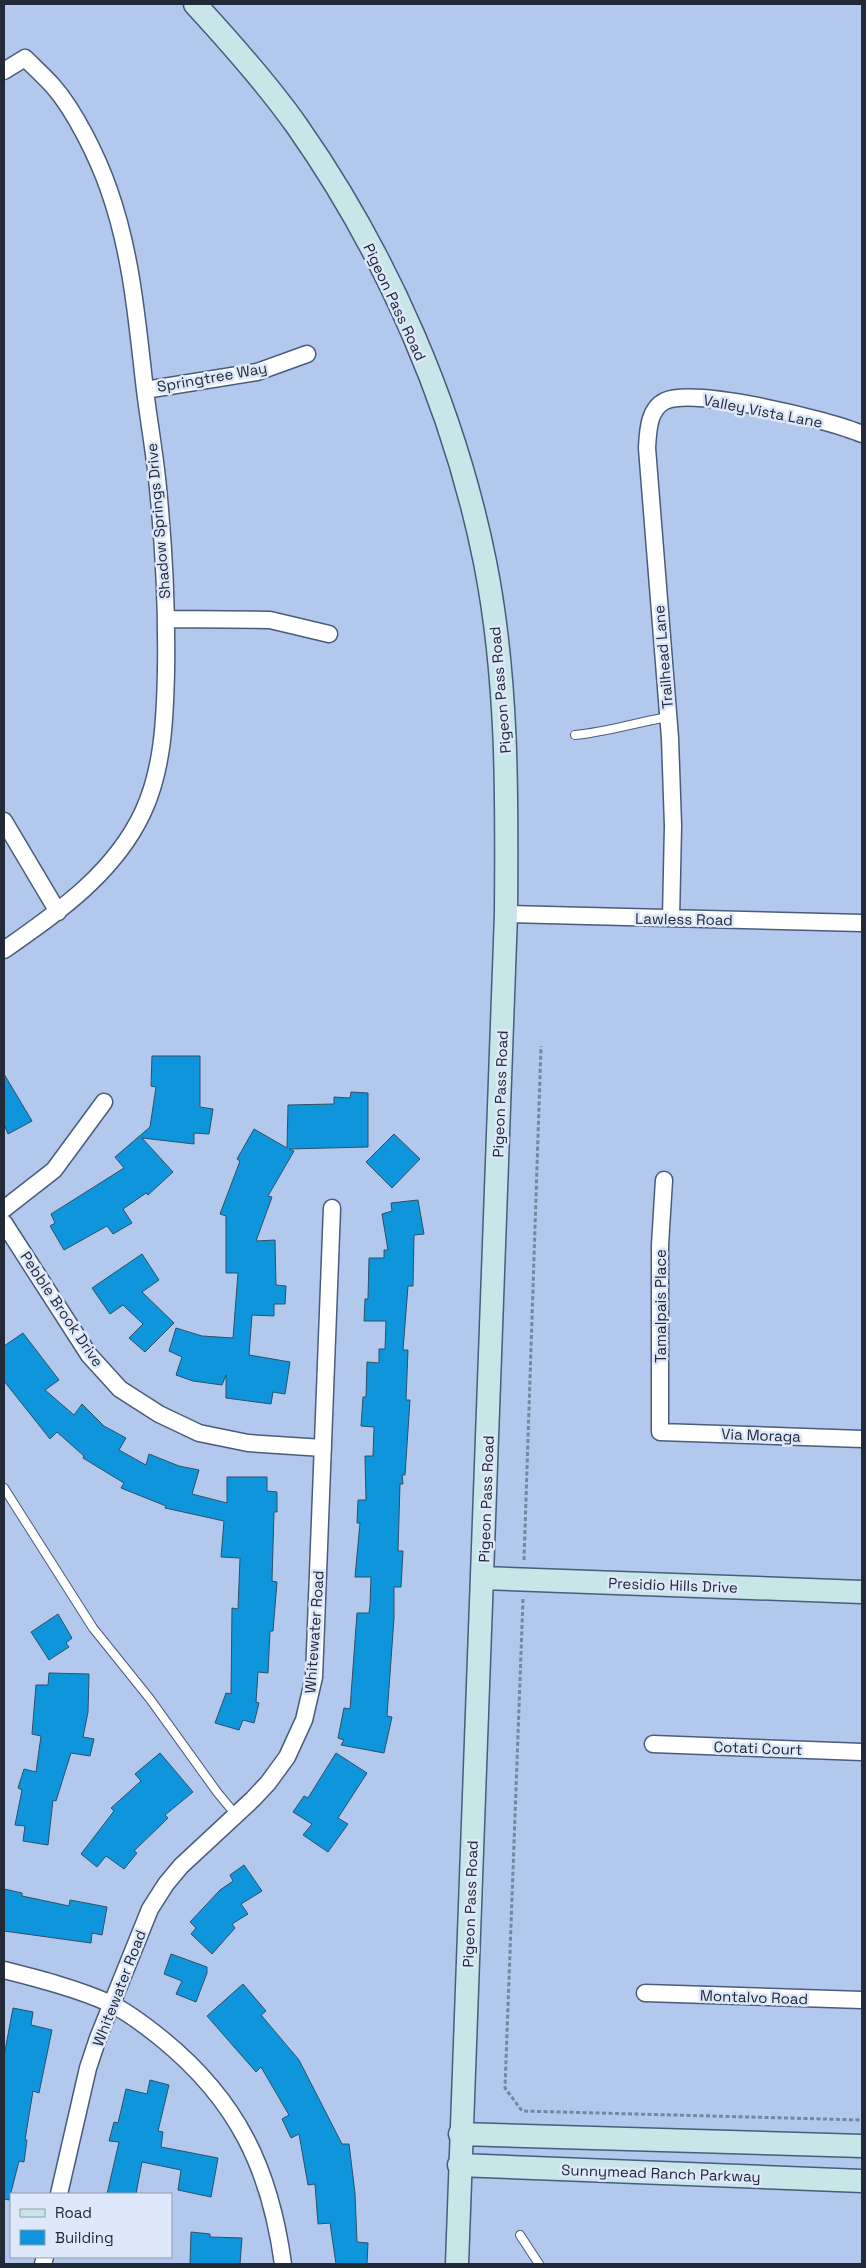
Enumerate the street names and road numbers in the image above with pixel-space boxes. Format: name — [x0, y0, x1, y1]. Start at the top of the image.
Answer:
street label: Pigeon Pass Road — [359, 240, 431, 364]
street label: Springtree Way — [156, 358, 268, 396]
street label: Valley Vista Lane — [702, 390, 824, 432]
street label: Shadow Springs Drive — [142, 442, 174, 600]
street label: Trailhead Lane — [649, 604, 677, 710]
street label: Pigeon Pass Road — [485, 626, 515, 754]
street label: Lawless Road — [635, 909, 733, 929]
street label: Pigeon Pass Road — [488, 1030, 512, 1158]
street label: Pebble Brook Drive — [16, 1248, 108, 1370]
street label: Tamalpais Place — [651, 1249, 670, 1363]
street label: Via Moraga — [721, 1424, 802, 1446]
street label: Pigeon Pass Road — [474, 1435, 498, 1563]
street label: Whitewater Road — [300, 1570, 328, 1694]
street label: Presidio Hills Drive — [608, 1573, 738, 1597]
street label: Cotati Court — [713, 1737, 803, 1759]
street label: Pigeon Pass Road — [458, 1840, 482, 1968]
street label: Whitewater Road — [88, 1927, 150, 2049]
street label: Montalvo Road — [700, 1986, 808, 2008]
street label: Sunnymead Ranch Parkway — [561, 2160, 761, 2186]

